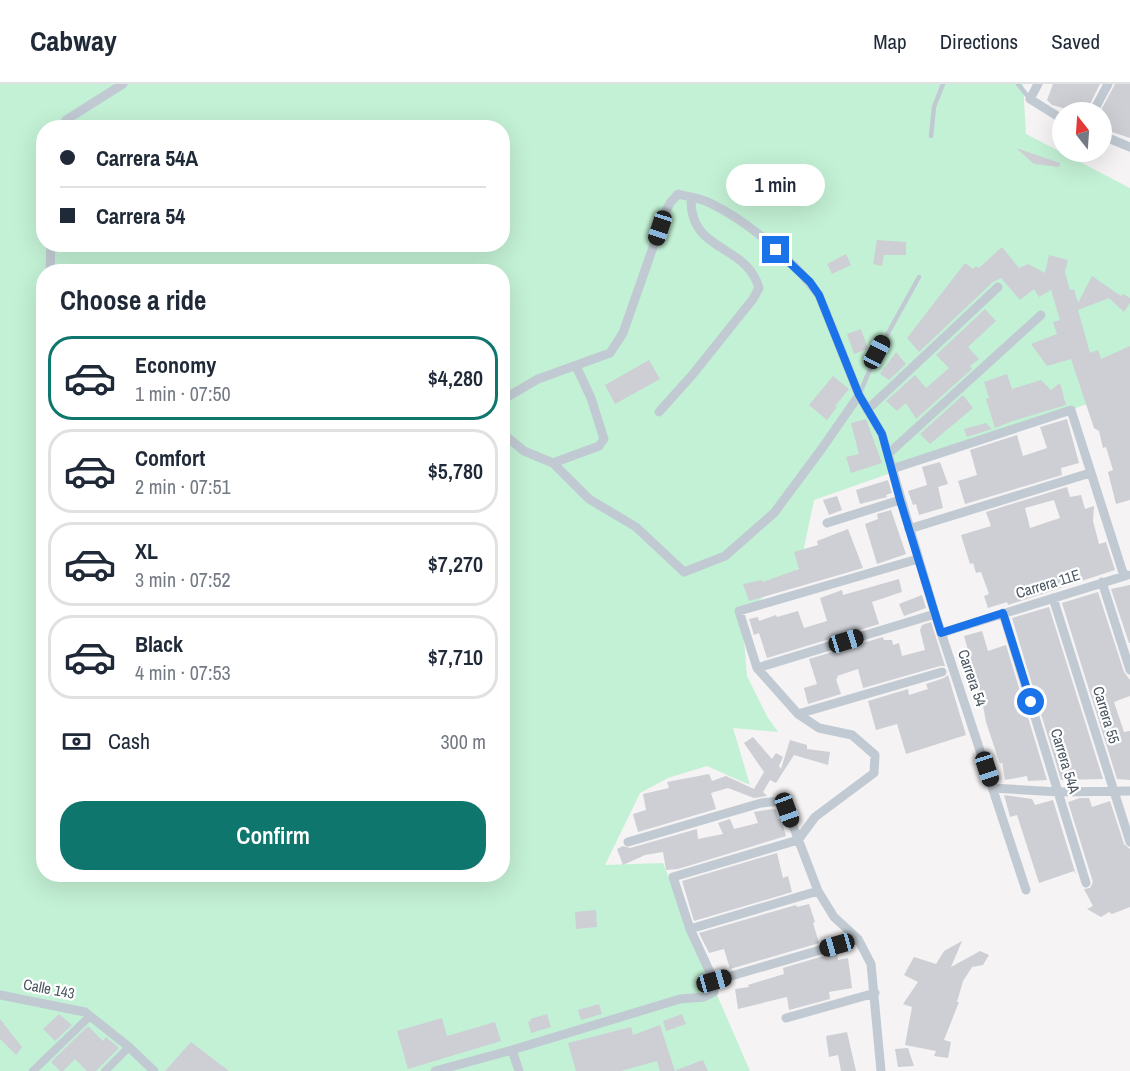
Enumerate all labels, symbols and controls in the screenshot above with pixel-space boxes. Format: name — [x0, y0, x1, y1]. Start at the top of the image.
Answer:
text: Cabway — [30, 22, 117, 60]
text: Map — [873, 27, 907, 56]
text: Directions — [940, 27, 1018, 56]
text: Saved — [1051, 27, 1100, 56]
north arrow — [1052, 102, 1112, 162]
map controls — [1052, 102, 1112, 162]
text: Carrera 54A — [96, 143, 198, 173]
callout: 1 min — [726, 163, 826, 205]
text: 1 min — [754, 171, 797, 198]
text: Carrera 54 — [96, 201, 185, 231]
car — [646, 208, 674, 248]
route end — [762, 236, 789, 263]
text: Choose a ride — [60, 282, 206, 318]
car — [861, 332, 893, 372]
text: Economy — [135, 350, 216, 380]
icon: car — [63, 351, 117, 405]
text: $4,280 — [428, 363, 483, 393]
text: 1 min · 07:50 — [135, 380, 231, 407]
text: Comfort — [135, 443, 205, 473]
icon: car — [63, 444, 117, 498]
text: $5,780 — [428, 456, 483, 486]
text: 2 min · 07:51 — [135, 473, 231, 500]
text: XL — [135, 536, 158, 566]
icon: car — [63, 537, 117, 591]
text: $7,270 — [428, 549, 483, 579]
street label: Carrera 11E — [1013, 564, 1083, 603]
text: 3 min · 07:52 — [135, 566, 231, 593]
car — [826, 627, 866, 655]
text: Black — [135, 629, 183, 659]
icon: car — [63, 630, 117, 684]
text: $7,710 — [428, 642, 483, 672]
street label: Carrera 54 — [953, 647, 992, 709]
text: 4 min · 07:53 — [135, 659, 231, 686]
street label: Carrera 55 — [1088, 684, 1125, 746]
route start — [1017, 688, 1044, 715]
icon: cash — [60, 725, 93, 758]
text: Cash — [108, 726, 150, 756]
street label: Carrera 54A — [1046, 726, 1086, 797]
text: 300 m — [440, 728, 486, 755]
car — [973, 749, 1001, 789]
car — [772, 790, 802, 830]
button: Confirm — [60, 801, 486, 870]
car — [817, 931, 857, 959]
car — [694, 967, 734, 995]
street label: Calle 143 — [22, 973, 77, 1004]

